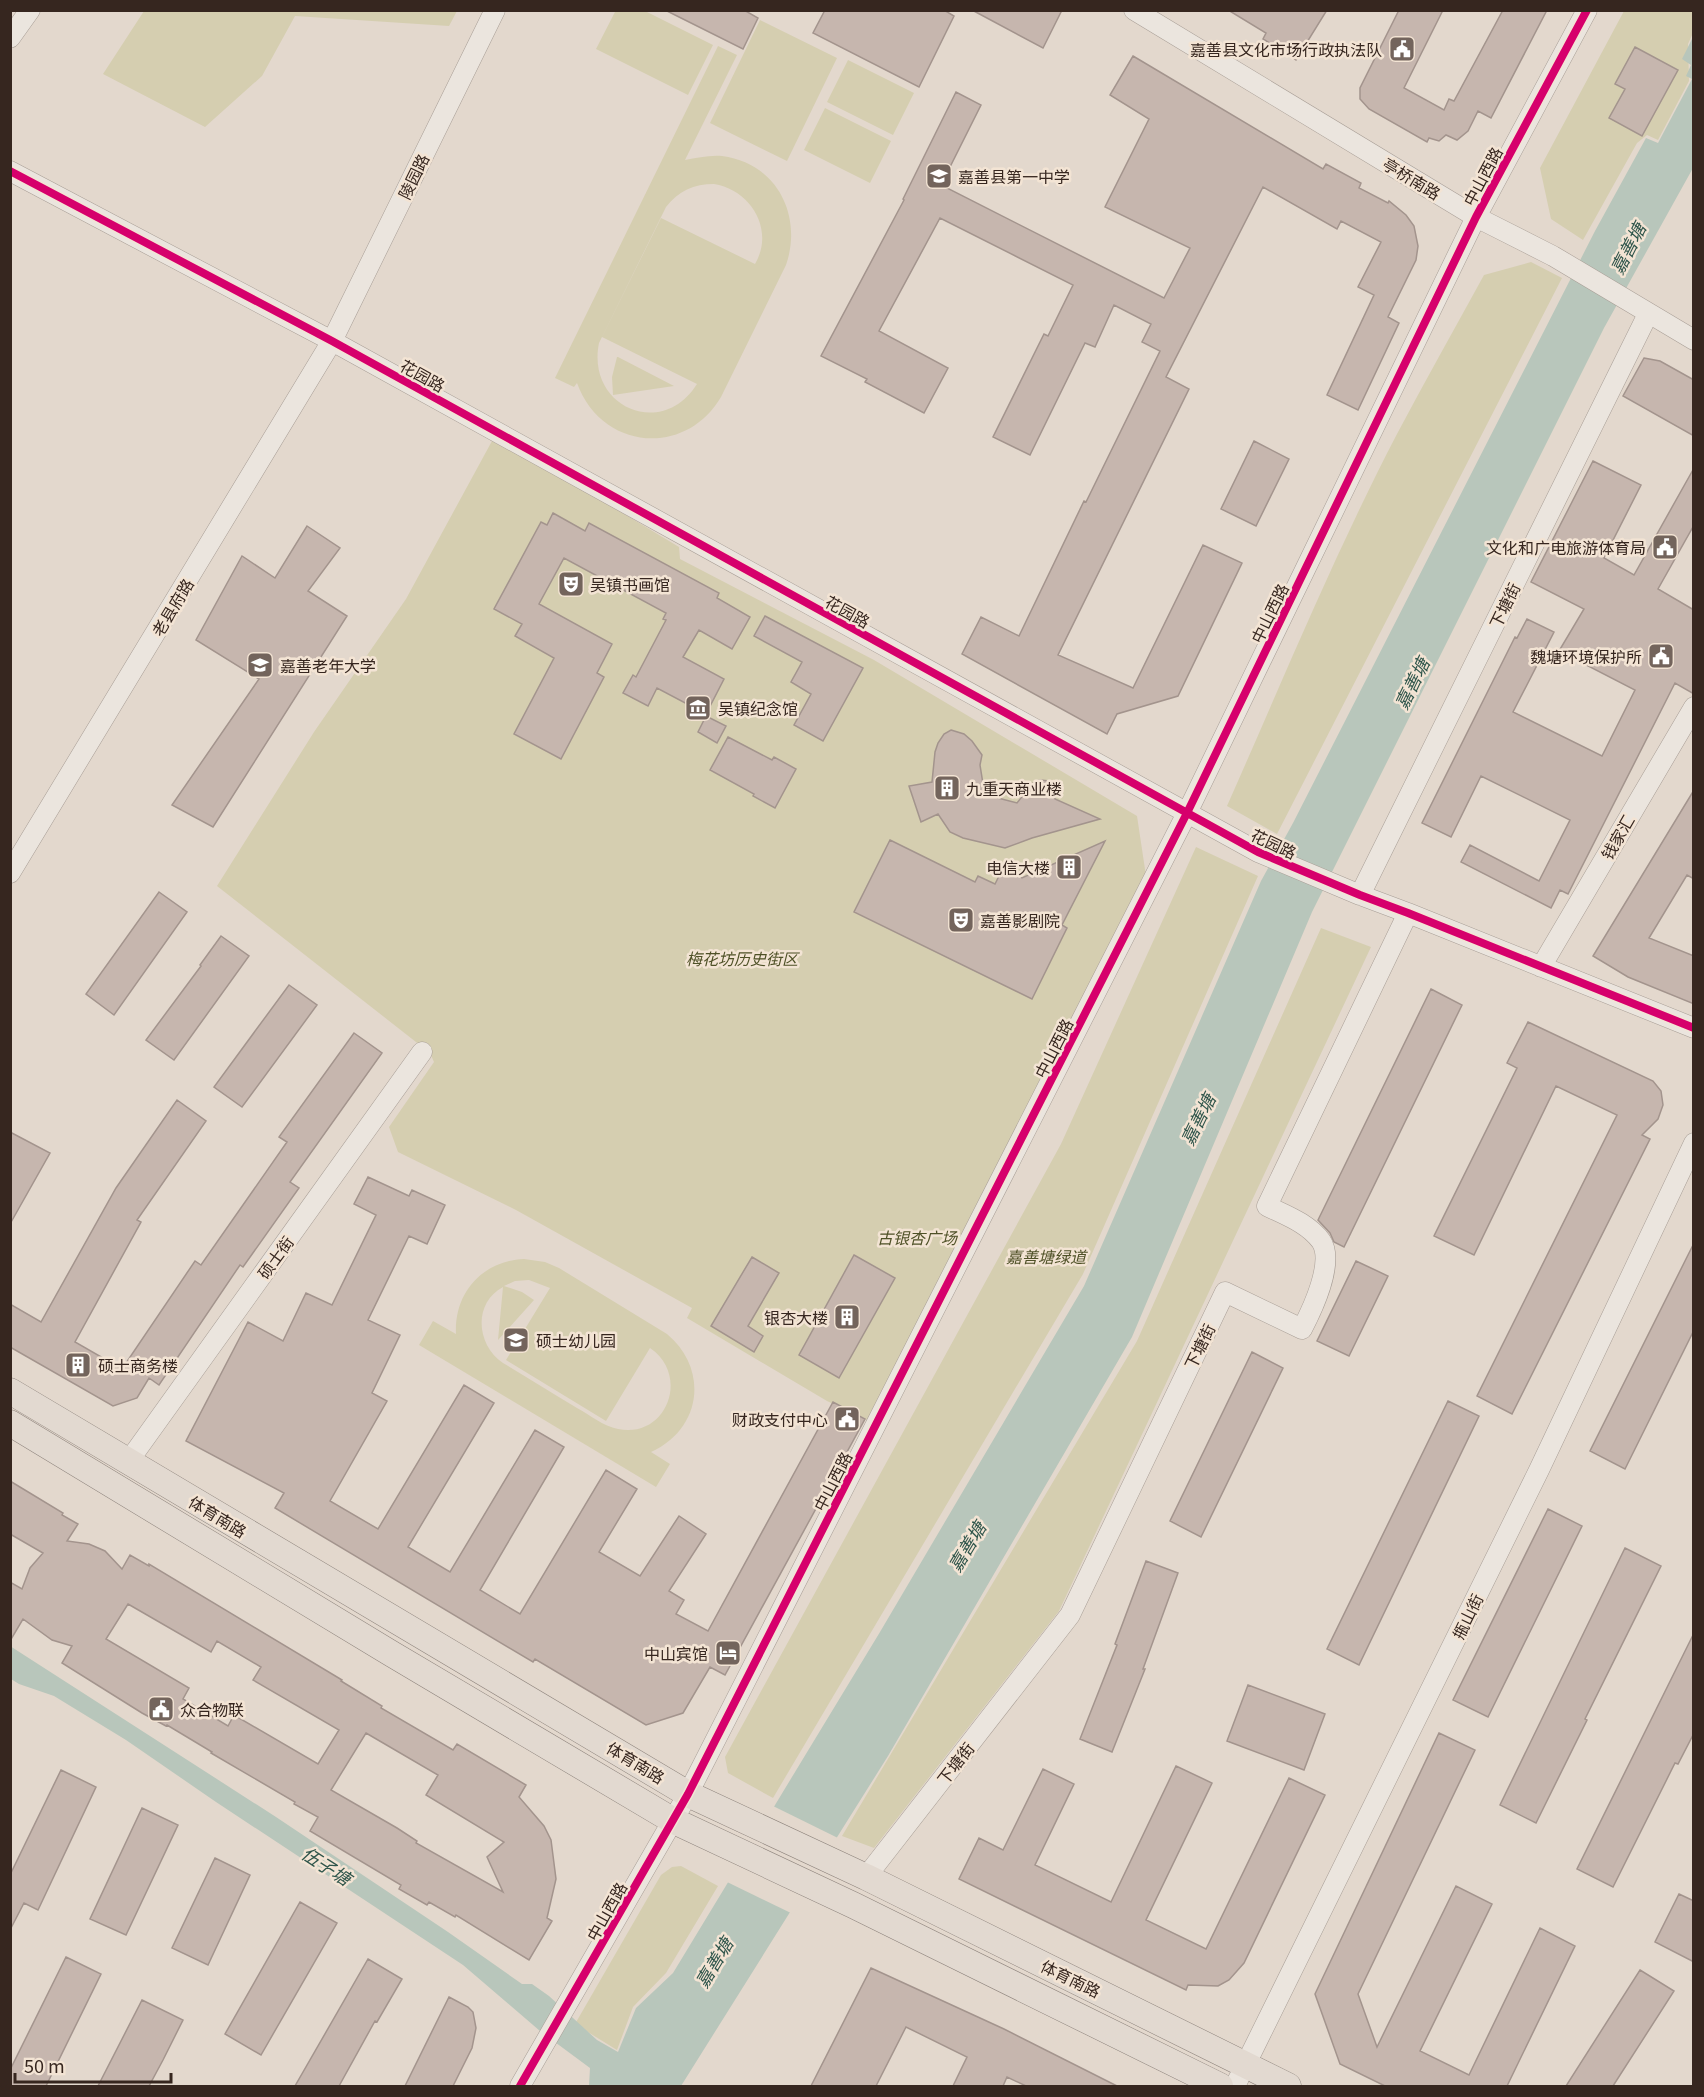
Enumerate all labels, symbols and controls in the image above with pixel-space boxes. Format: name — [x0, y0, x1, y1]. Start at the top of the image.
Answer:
public building icon: 嘉善县文化市场行政执法队 — [1387, 34, 1417, 64]
place label: 嘉善县文化市场行政执法队 — [1190, 37, 1382, 61]
street label: 中山西路 — [1456, 142, 1508, 210]
street label: 陵园路 — [392, 149, 434, 203]
street label: 亭桥南路 — [1378, 151, 1446, 205]
school or university icon: 嘉善县第一中学 — [924, 161, 954, 191]
place label: 嘉善县第一中学 — [958, 164, 1070, 188]
water label: 嘉善塘 — [1603, 215, 1652, 278]
street label: 花园路 — [396, 353, 450, 397]
public building icon: 文化和广电旅游体育局 — [1650, 532, 1680, 562]
place label: 文化和广电旅游体育局 — [1486, 535, 1646, 559]
theatre icon: 吴镇书画馆 — [556, 569, 586, 599]
place label: 吴镇书画馆 — [590, 572, 670, 596]
street label: 老县府路 — [145, 573, 199, 641]
street label: 下塘街 — [1483, 578, 1525, 632]
street label: 中山西路 — [1244, 579, 1294, 647]
street label: 花园路 — [821, 589, 875, 633]
public building icon: 魏塘环境保护所 — [1646, 641, 1676, 671]
place label: 魏塘环境保护所 — [1530, 644, 1642, 668]
school or university icon: 嘉善老年大学 — [245, 650, 275, 680]
water label: 嘉善塘 — [1387, 650, 1436, 713]
place label: 嘉善老年大学 — [280, 653, 376, 677]
museum icon: 吴镇纪念馆 — [683, 693, 713, 723]
place label: 吴镇纪念馆 — [718, 696, 798, 720]
building icon: 九重天商业楼 — [932, 773, 962, 803]
place label: 九重天商业楼 — [966, 776, 1062, 800]
street label: 钱家汇 — [1595, 810, 1639, 864]
street label: 花园路 — [1247, 822, 1301, 864]
building icon: 电信大楼 — [1054, 852, 1084, 882]
place label: 电信大楼 — [986, 855, 1050, 879]
theatre icon: 嘉善影剧院 — [946, 905, 976, 935]
place label: 嘉善影剧院 — [980, 908, 1060, 932]
park label: 梅花坊历史街区 — [686, 946, 800, 970]
street label: 中山西路 — [1028, 1014, 1078, 1082]
water label: 嘉善塘 — [1173, 1086, 1222, 1149]
park label: 古银杏广场 — [877, 1225, 959, 1249]
street label: 硕士街 — [251, 1231, 299, 1283]
park label: 嘉善塘绿道 — [1006, 1244, 1088, 1268]
building icon: 银杏大楼 — [832, 1302, 862, 1332]
place label: 银杏大楼 — [764, 1305, 828, 1329]
street label: 下塘街 — [1178, 1319, 1220, 1373]
school or university icon: 硕士幼儿园 — [501, 1325, 531, 1355]
place label: 硕士幼儿园 — [536, 1328, 616, 1352]
building icon: 硕士商务楼 — [63, 1350, 93, 1380]
place label: 硕士商务楼 — [98, 1353, 178, 1377]
public building icon: 财政支付中心 — [832, 1404, 862, 1434]
place label: 财政支付中心 — [732, 1407, 828, 1431]
street label: 中山西路 — [807, 1447, 857, 1515]
street label: 体育南路 — [184, 1489, 252, 1543]
water label: 嘉善塘 — [941, 1514, 993, 1576]
street label: 甁山街 — [1446, 1589, 1488, 1643]
hotel icon: 中山宾馆 — [713, 1638, 743, 1668]
place label: 中山宾馆 — [644, 1641, 708, 1665]
public building icon: 众合物联 — [146, 1694, 176, 1724]
place label: 众合物联 — [180, 1697, 244, 1721]
street label: 体育南路 — [602, 1735, 670, 1789]
street label: 下塘街 — [931, 1737, 979, 1789]
water label: 伍子塘 — [297, 1839, 359, 1892]
street label: 中山西路 — [580, 1877, 632, 1945]
water label: 嘉善塘 — [688, 1930, 740, 1992]
street label: 体育南路 — [1037, 1953, 1105, 2003]
scale bar — [15, 2046, 171, 2084]
text: 50 m — [24, 2052, 65, 2078]

